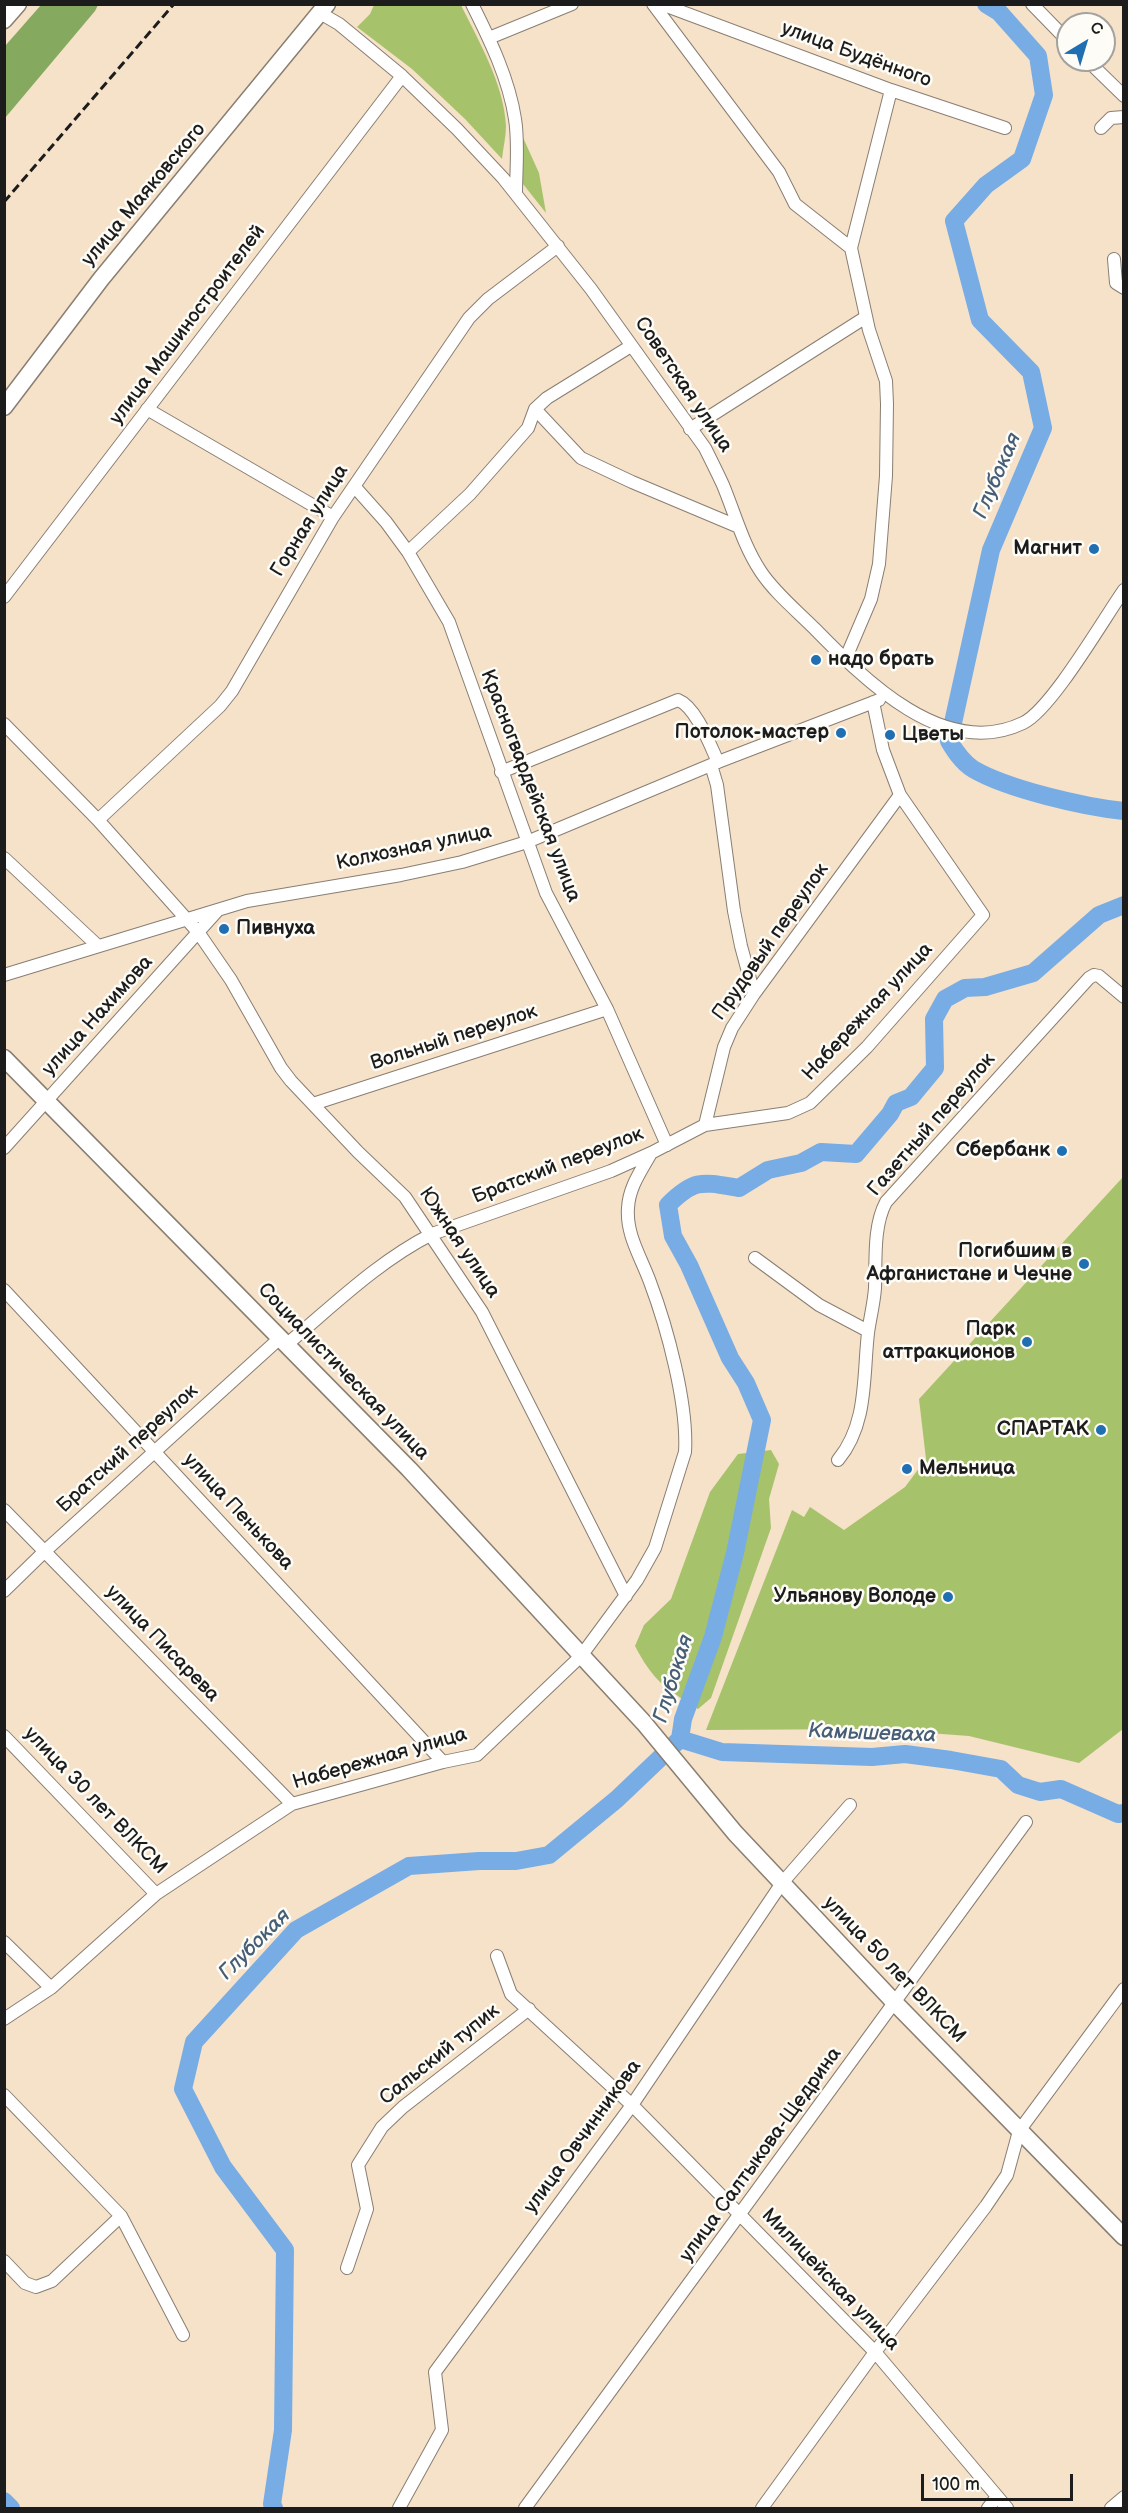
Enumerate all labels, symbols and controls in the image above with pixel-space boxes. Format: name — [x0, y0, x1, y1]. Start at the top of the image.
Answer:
north arrow — [1056, 12, 1116, 72]
street label: улица Будённого — [778, 17, 934, 93]
text: С — [1086, 18, 1106, 40]
street label: улица Маяковского — [77, 118, 211, 272]
street label: улица Машиностроителей — [105, 220, 271, 430]
street label: Советская улица — [629, 313, 737, 457]
water label: Глубокая — [969, 429, 1027, 523]
street label: Горная улица — [266, 460, 354, 582]
place label: Магнит — [1013, 537, 1082, 561]
marker: Магнит — [1087, 542, 1101, 556]
place label: надо брать — [828, 648, 934, 672]
marker: надо брать — [809, 653, 823, 667]
street label: Красногвардейская улица — [475, 666, 585, 906]
place label: Потолок-мастер — [674, 721, 829, 745]
place label: Цветы — [902, 723, 964, 747]
marker: Потолок-мастер — [834, 726, 848, 740]
marker: Цветы — [883, 728, 897, 742]
street label: Колхозная улица — [334, 820, 494, 876]
street label: Прудовый переулок — [708, 859, 834, 1025]
place label: Пивнуха — [236, 917, 315, 941]
marker: Пивнуха — [217, 922, 231, 936]
street label: Набережная улица — [798, 938, 938, 1086]
street label: улица Нахимова — [38, 951, 158, 1081]
street label: Вольный переулок — [368, 1000, 540, 1076]
street label: Газетный переулок — [863, 1048, 1001, 1202]
street label: Братский переулок — [469, 1122, 647, 1210]
place label: Сбербанк — [956, 1139, 1050, 1163]
marker: Сбербанк — [1055, 1144, 1069, 1158]
street label: Южная улица — [413, 1183, 505, 1303]
place label: Погибшим в Афганистане и Чечне — [866, 1240, 1072, 1287]
marker: Погибшим в Афганистане и Чечне — [1077, 1257, 1091, 1271]
street label: Социалистическая улица — [252, 1278, 434, 1466]
place label: Парк аттракционов — [882, 1318, 1015, 1365]
marker: Парк аттракционов — [1020, 1335, 1034, 1349]
street label: Братский переулок — [53, 1379, 203, 1519]
place label: СПАРТАК — [997, 1418, 1089, 1442]
marker: СПАРТАК — [1094, 1423, 1108, 1437]
street label: улица Пенькова — [178, 1449, 298, 1575]
place label: Мельница — [919, 1457, 1015, 1481]
marker: Мельница — [900, 1462, 914, 1476]
street label: улица Писарева — [100, 1581, 224, 1707]
place label: Ульянову Володе — [774, 1585, 936, 1609]
marker: Ульянову Володе — [941, 1590, 955, 1604]
water label: Глубокая — [649, 1632, 699, 1726]
water label: Камышеваха — [808, 1719, 936, 1749]
street label: улица 30 лет ВЛКСМ — [18, 1722, 172, 1880]
street label: Набережная улица — [290, 1723, 470, 1795]
street label: улица 50 лет ВЛКСМ — [818, 1892, 970, 2048]
water label: Глубокая — [214, 1904, 296, 1986]
street label: Сальский тупик — [375, 1999, 505, 2111]
street label: улица Салтыкова-Щедрина — [675, 2043, 847, 2267]
street label: улица Овчинникова — [519, 2056, 647, 2218]
street label: Милицейская улица — [756, 2204, 904, 2356]
scale bar — [924, 2462, 1076, 2500]
text: 100 m — [932, 2474, 980, 2495]

